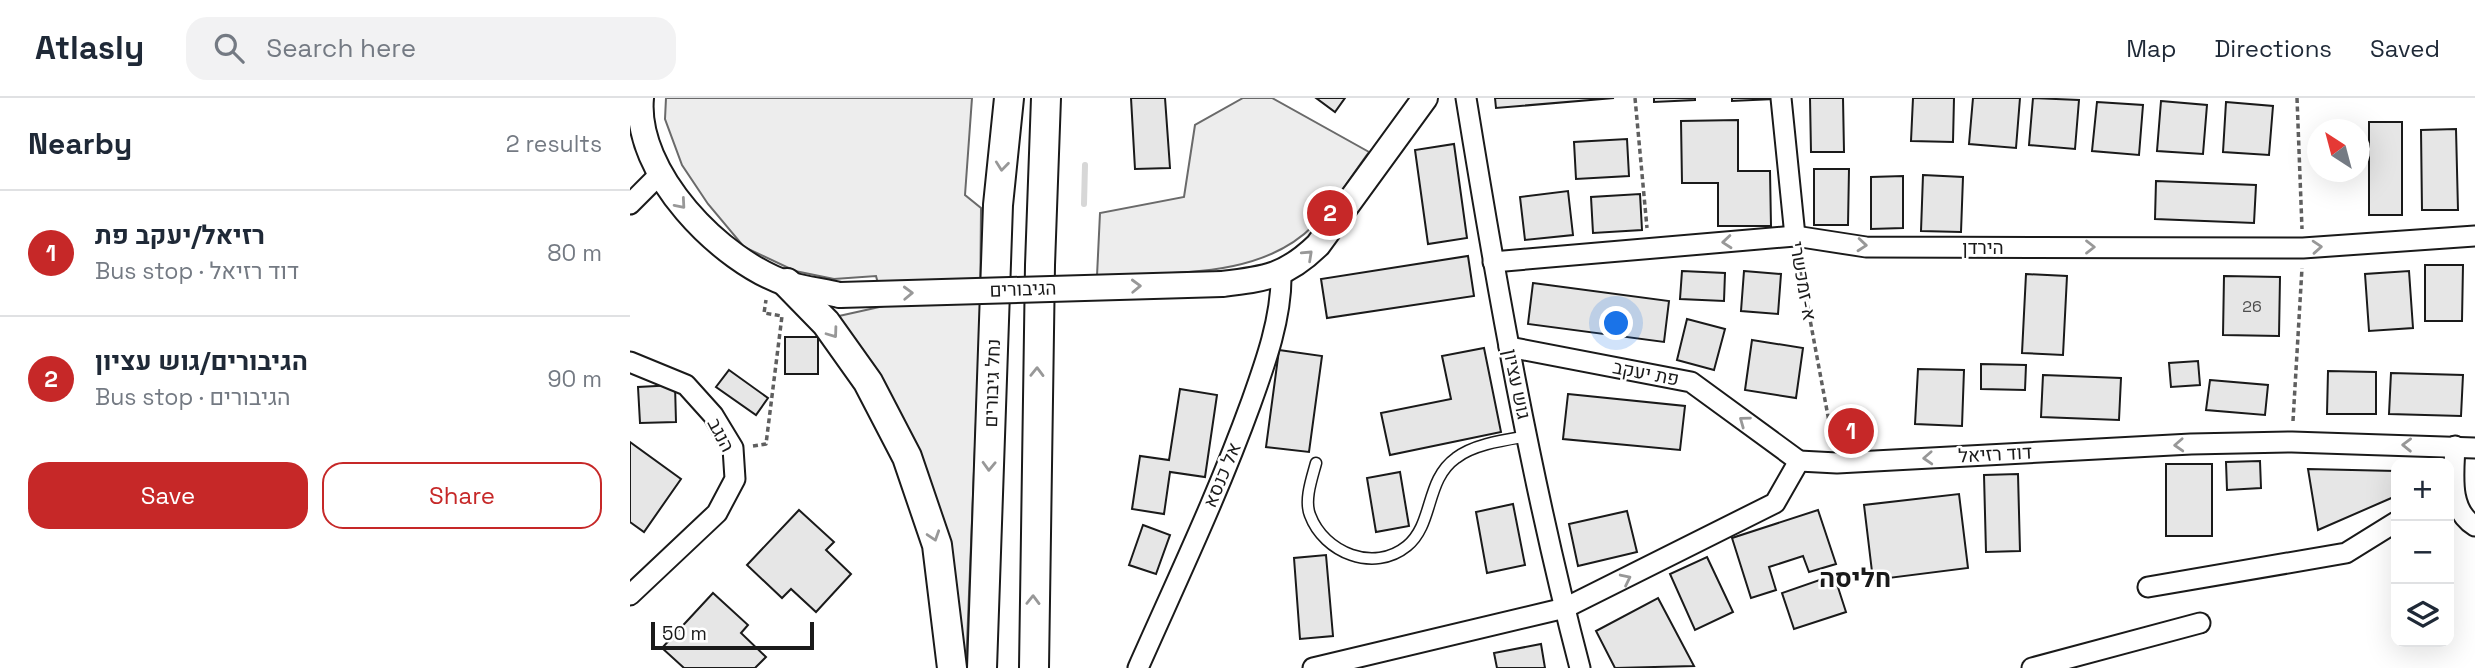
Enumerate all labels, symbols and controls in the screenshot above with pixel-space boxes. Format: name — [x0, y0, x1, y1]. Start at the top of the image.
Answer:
search box — [186, 17, 676, 80]
text: Atlasly — [35, 27, 144, 69]
icon: search — [210, 29, 248, 67]
text: Search here — [266, 31, 416, 65]
text: Map — [2126, 33, 2176, 64]
text: Directions — [2214, 33, 2332, 64]
text: Saved — [2370, 33, 2440, 64]
north arrow — [2307, 119, 2370, 182]
text: Nearby — [28, 124, 132, 163]
text: 2 results — [506, 129, 602, 159]
one-way arrow — [995, 161, 1010, 172]
pin: 2 — [1307, 187, 1353, 239]
one-way arrow — [673, 196, 685, 209]
text: רזיאל/יעקב פת — [95, 218, 265, 252]
one-way arrow — [1721, 234, 1732, 249]
street label: הירדן — [1962, 235, 2004, 260]
text: 1 — [46, 238, 56, 268]
text: 80 m — [547, 238, 602, 268]
one-way arrow — [1856, 238, 1868, 253]
street label: א-זמכשרי — [1784, 239, 1822, 323]
one-way arrow — [2085, 239, 2095, 255]
one-way arrow — [2312, 240, 2323, 255]
one-way arrow — [1299, 251, 1312, 263]
text: Bus stop · דוד רזיאל — [95, 256, 299, 286]
street label: הגיבורים — [989, 275, 1057, 303]
one-way arrow — [1131, 278, 1141, 294]
one-way arrow — [903, 285, 914, 300]
house number: 26 — [2242, 296, 2262, 317]
your location — [1599, 306, 1633, 340]
one-way arrow — [825, 326, 837, 338]
street label: נחל גיבורים — [978, 338, 1006, 428]
text: הגיבורים/גוש עציון — [95, 344, 308, 378]
street label: גוש עציון — [1497, 347, 1537, 421]
street label: פת יעקב — [1611, 354, 1681, 392]
text: 2 — [44, 364, 58, 394]
text: 90 m — [547, 364, 602, 394]
one-way arrow — [1030, 367, 1045, 378]
text: Bus stop · הגיבורים — [95, 382, 291, 412]
pin: 1 — [1828, 405, 1874, 457]
street label: הנגב — [702, 413, 740, 457]
one-way arrow — [1740, 417, 1752, 429]
one-way arrow — [2174, 437, 2185, 452]
one-way arrow — [2401, 437, 2412, 453]
street label: אל כנסא — [1197, 439, 1247, 511]
street label: דוד רזיאל — [1957, 440, 2033, 468]
one-way arrow — [1922, 450, 1933, 465]
map controls — [2391, 458, 2454, 647]
button: + — [2391, 458, 2454, 521]
one-way arrow — [981, 461, 996, 472]
button: Save — [28, 462, 308, 529]
button: Share — [322, 462, 602, 529]
button: − — [2391, 521, 2454, 584]
one-way arrow — [926, 529, 940, 541]
district label: חליסה — [1819, 561, 1891, 595]
one-way arrow — [1619, 573, 1631, 587]
button: layers — [2391, 584, 2454, 647]
one-way arrow — [1025, 594, 1041, 605]
scale bar — [651, 619, 814, 651]
text: 50 m — [662, 621, 707, 646]

